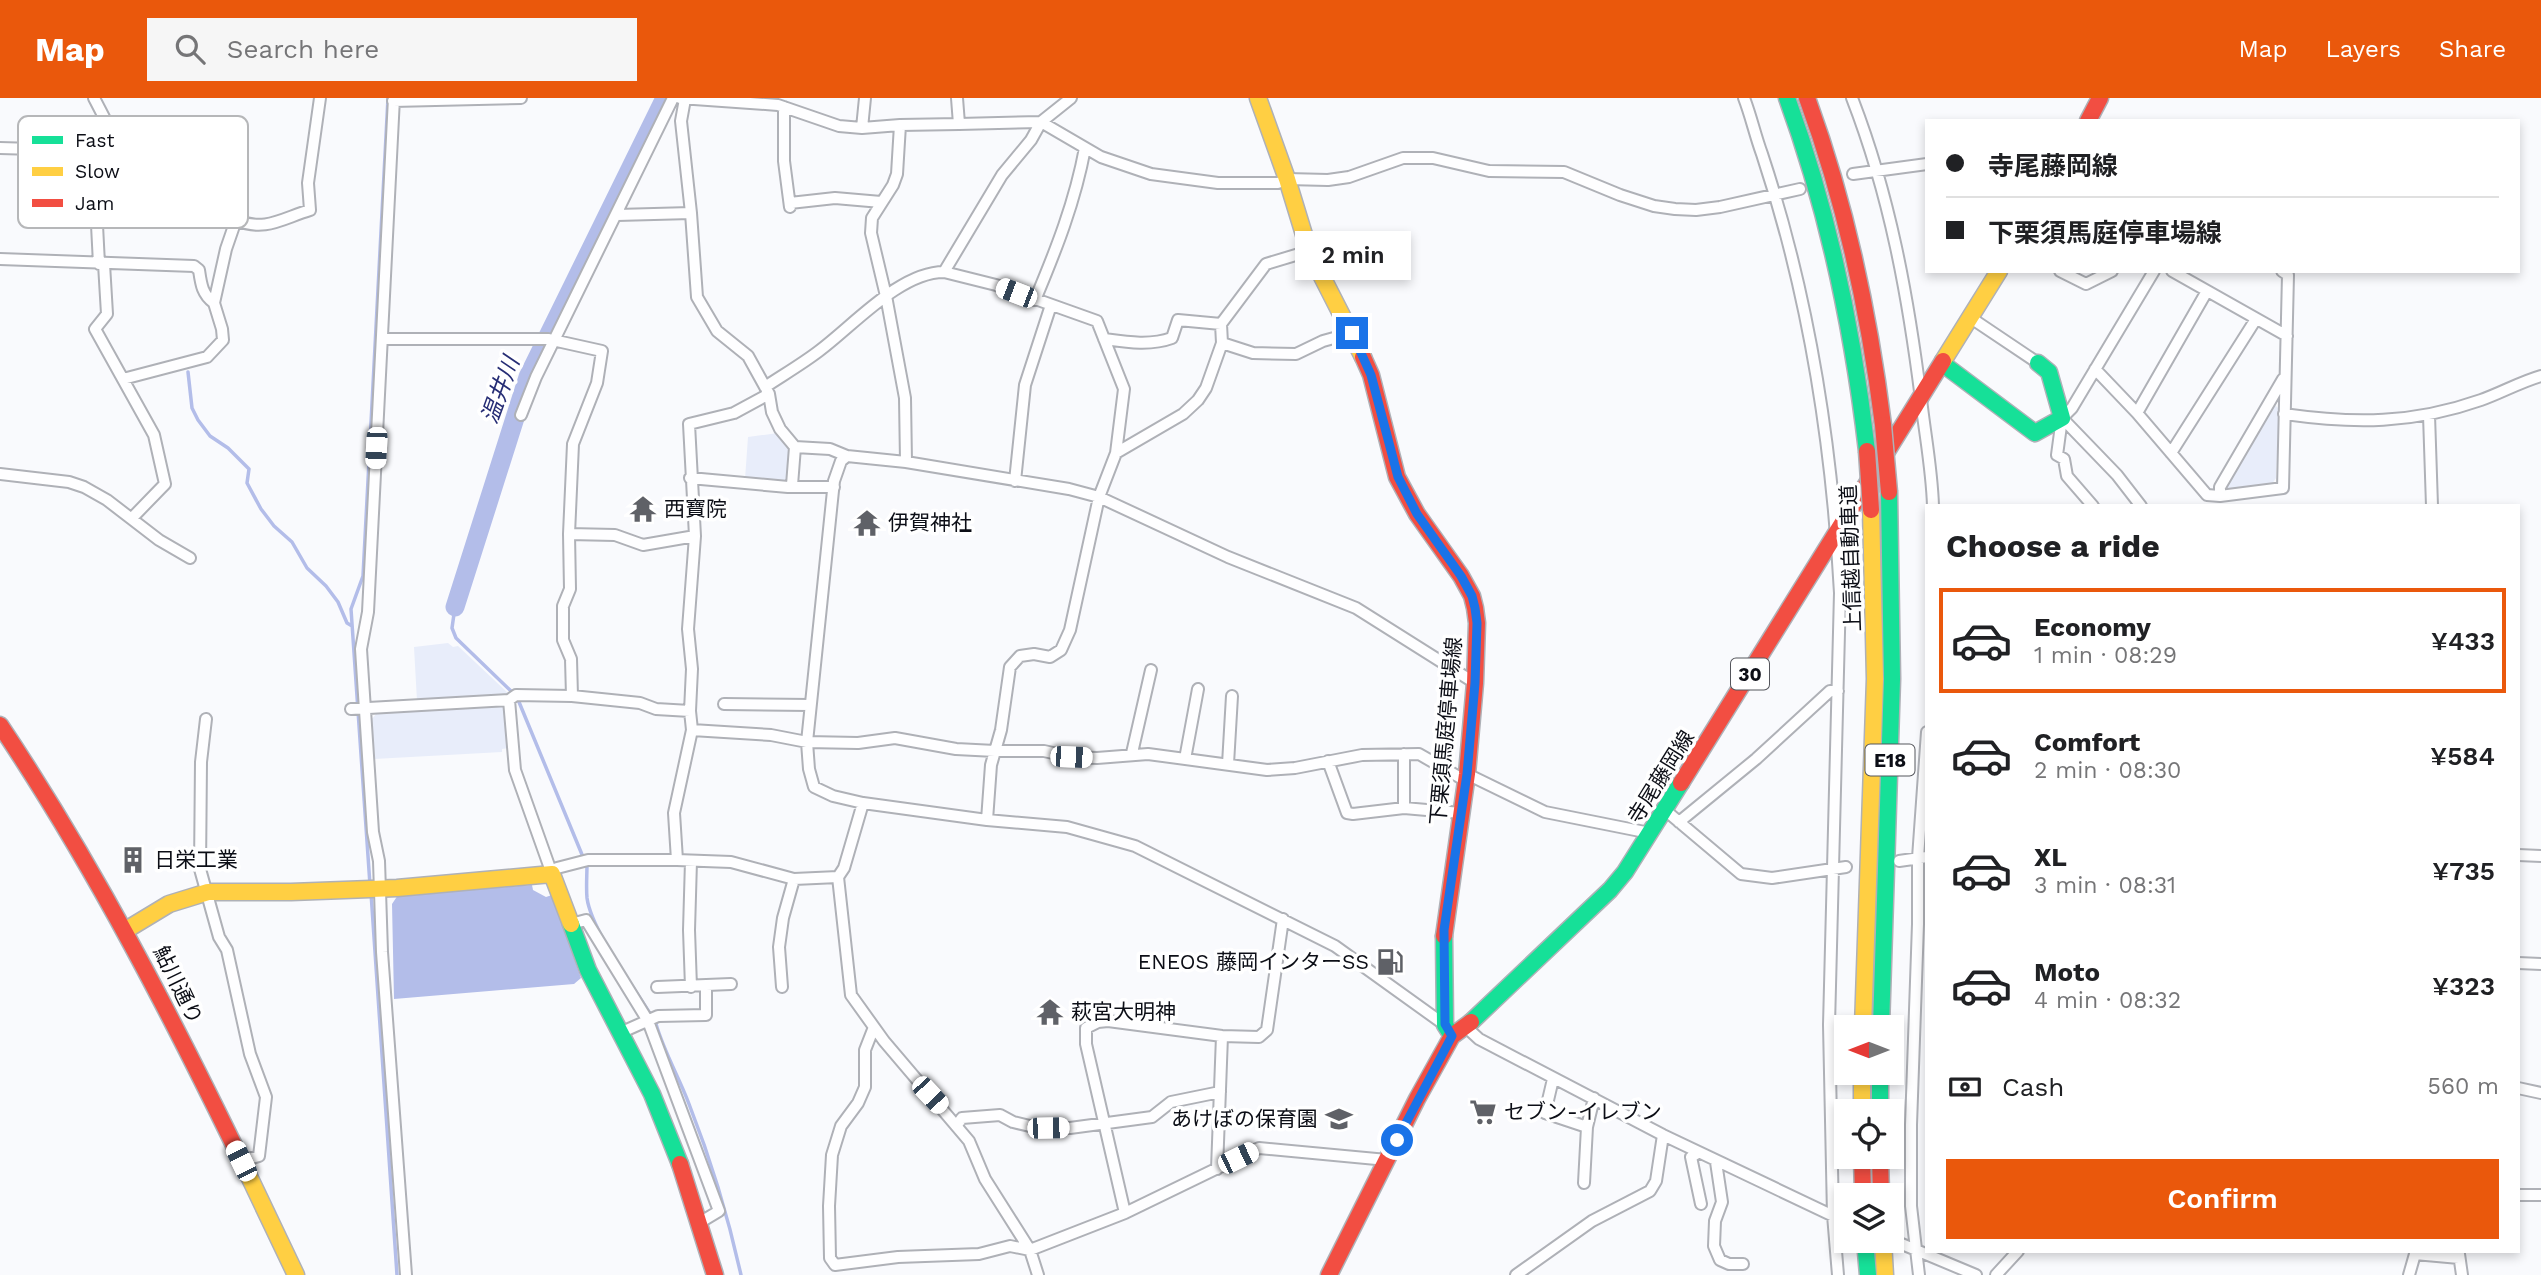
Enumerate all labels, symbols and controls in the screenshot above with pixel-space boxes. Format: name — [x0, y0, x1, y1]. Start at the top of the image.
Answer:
search box — [147, 18, 637, 81]
text: Map — [35, 30, 105, 69]
icon: search — [171, 30, 209, 68]
text: Search here — [227, 34, 379, 64]
text: Map — [2239, 35, 2287, 63]
text: Layers — [2325, 35, 2401, 63]
text: Share — [2439, 35, 2506, 63]
legend — [18, 116, 248, 228]
text: Fast — [75, 129, 114, 152]
text: 寺尾藤岡線 — [1988, 151, 2118, 181]
text: Slow — [75, 160, 120, 183]
text: Jam — [75, 192, 114, 215]
text: 下栗須馬庭停車場線 — [1988, 218, 2222, 248]
callout: 2 min — [1294, 232, 1410, 280]
text: 2 min — [1321, 242, 1385, 269]
car — [993, 276, 1040, 310]
route end — [1336, 317, 1368, 349]
water label: 温井川 — [476, 350, 526, 427]
car — [365, 426, 388, 470]
street label: 上信越自動車道 — [1835, 484, 1866, 632]
temple icon: 西寶院 — [628, 494, 658, 524]
place label: 西寶院 — [664, 496, 727, 521]
temple icon: 伊賀神社 — [852, 508, 882, 538]
place label: 伊賀神社 — [888, 510, 972, 535]
text: Choose a ride — [1946, 527, 2160, 565]
icon: car — [1950, 609, 2013, 672]
text: Economy — [2034, 612, 2151, 642]
text: ¥433 — [2431, 626, 2495, 656]
street label: 下栗須馬庭停車場線 — [1425, 636, 1466, 826]
text: 1 min · 08:29 — [2034, 642, 2177, 669]
road number: 30 — [1731, 659, 1769, 690]
icon: car — [1950, 724, 2013, 787]
street label: 寺尾藤岡線 — [1622, 726, 1699, 828]
text: Comfort — [2034, 727, 2140, 757]
text: ¥584 — [2430, 741, 2495, 771]
road number: E18 — [1866, 744, 1914, 776]
car — [1050, 746, 1093, 768]
text: 2 min · 08:30 — [2034, 757, 2181, 784]
icon: car — [1950, 839, 2013, 902]
text: XL — [2034, 842, 2067, 872]
building icon: 日栄工業 — [118, 845, 148, 875]
place label: 日栄工業 — [154, 847, 238, 872]
text: ¥735 — [2432, 856, 2495, 886]
text: 3 min · 08:31 — [2034, 872, 2176, 899]
street label: 鮎川通り — [149, 942, 208, 1028]
fuel station icon: ENEOS 藤岡インターSS — [1375, 947, 1405, 977]
place label: ENEOS 藤岡インターSS — [1138, 949, 1369, 974]
icon: car — [1950, 954, 2013, 1017]
text: Moto — [2034, 957, 2100, 987]
text: ¥323 — [2432, 971, 2495, 1001]
text: 4 min · 08:32 — [2034, 987, 2181, 1014]
temple icon: 萩宮大明神 — [1035, 997, 1065, 1027]
place label: 萩宮大明神 — [1071, 999, 1176, 1024]
north arrow — [1834, 1015, 1904, 1085]
map controls — [1834, 1015, 1904, 1253]
icon: cash — [1946, 1068, 1984, 1106]
car — [908, 1072, 953, 1118]
text: Cash — [2002, 1072, 2064, 1102]
text: 560 m — [2428, 1073, 2499, 1100]
supermarket icon: セブン-イレブン — [1468, 1097, 1498, 1127]
place label: セブン-イレブン — [1504, 1099, 1662, 1124]
button: locate — [1834, 1099, 1904, 1169]
school or university icon: あけぼの保育園 — [1324, 1104, 1354, 1134]
place label: あけぼの保育園 — [1171, 1106, 1318, 1131]
car — [1027, 1117, 1070, 1139]
route start — [1381, 1124, 1413, 1156]
car — [223, 1138, 260, 1184]
car — [1215, 1139, 1262, 1177]
button: Confirm — [1946, 1159, 2499, 1239]
button: layers — [1834, 1183, 1904, 1253]

